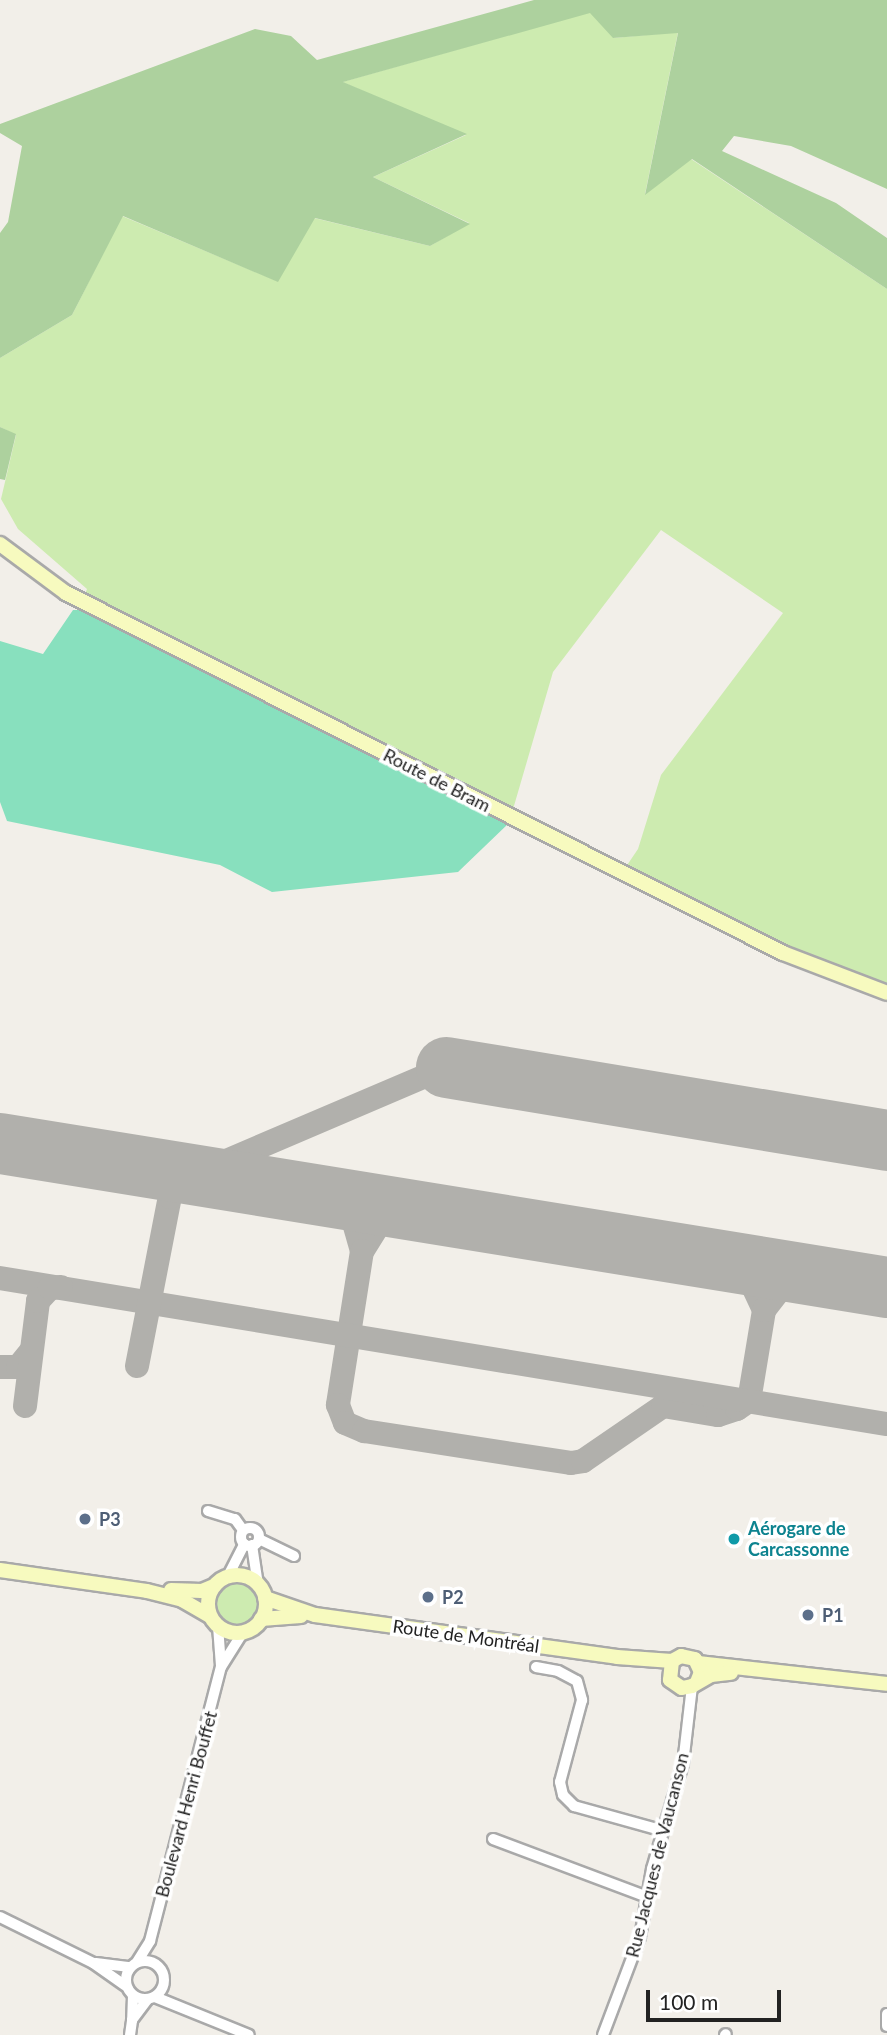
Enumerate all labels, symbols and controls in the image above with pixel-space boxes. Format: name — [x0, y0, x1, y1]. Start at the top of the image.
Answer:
street label: Route de Bram — [380, 744, 494, 816]
place label: P3 — [99, 1508, 121, 1530]
marker: P3 — [77, 1511, 93, 1527]
place label: Aérogare de Carcassonne — [748, 1518, 849, 1560]
marker: Aérogare de Carcassonne — [726, 1531, 742, 1547]
place label: P2 — [442, 1586, 464, 1608]
marker: P2 — [420, 1589, 436, 1605]
place label: P1 — [822, 1604, 844, 1626]
marker: P1 — [800, 1607, 816, 1623]
street label: Route de Montréal — [391, 1615, 541, 1657]
street label: Boulevard Henri Bouffet — [151, 1708, 221, 1900]
street label: Rue Jacques de Vaucanson — [621, 1750, 693, 1960]
scale bar — [649, 1976, 784, 2020]
text: 100 m — [659, 1989, 718, 2014]

